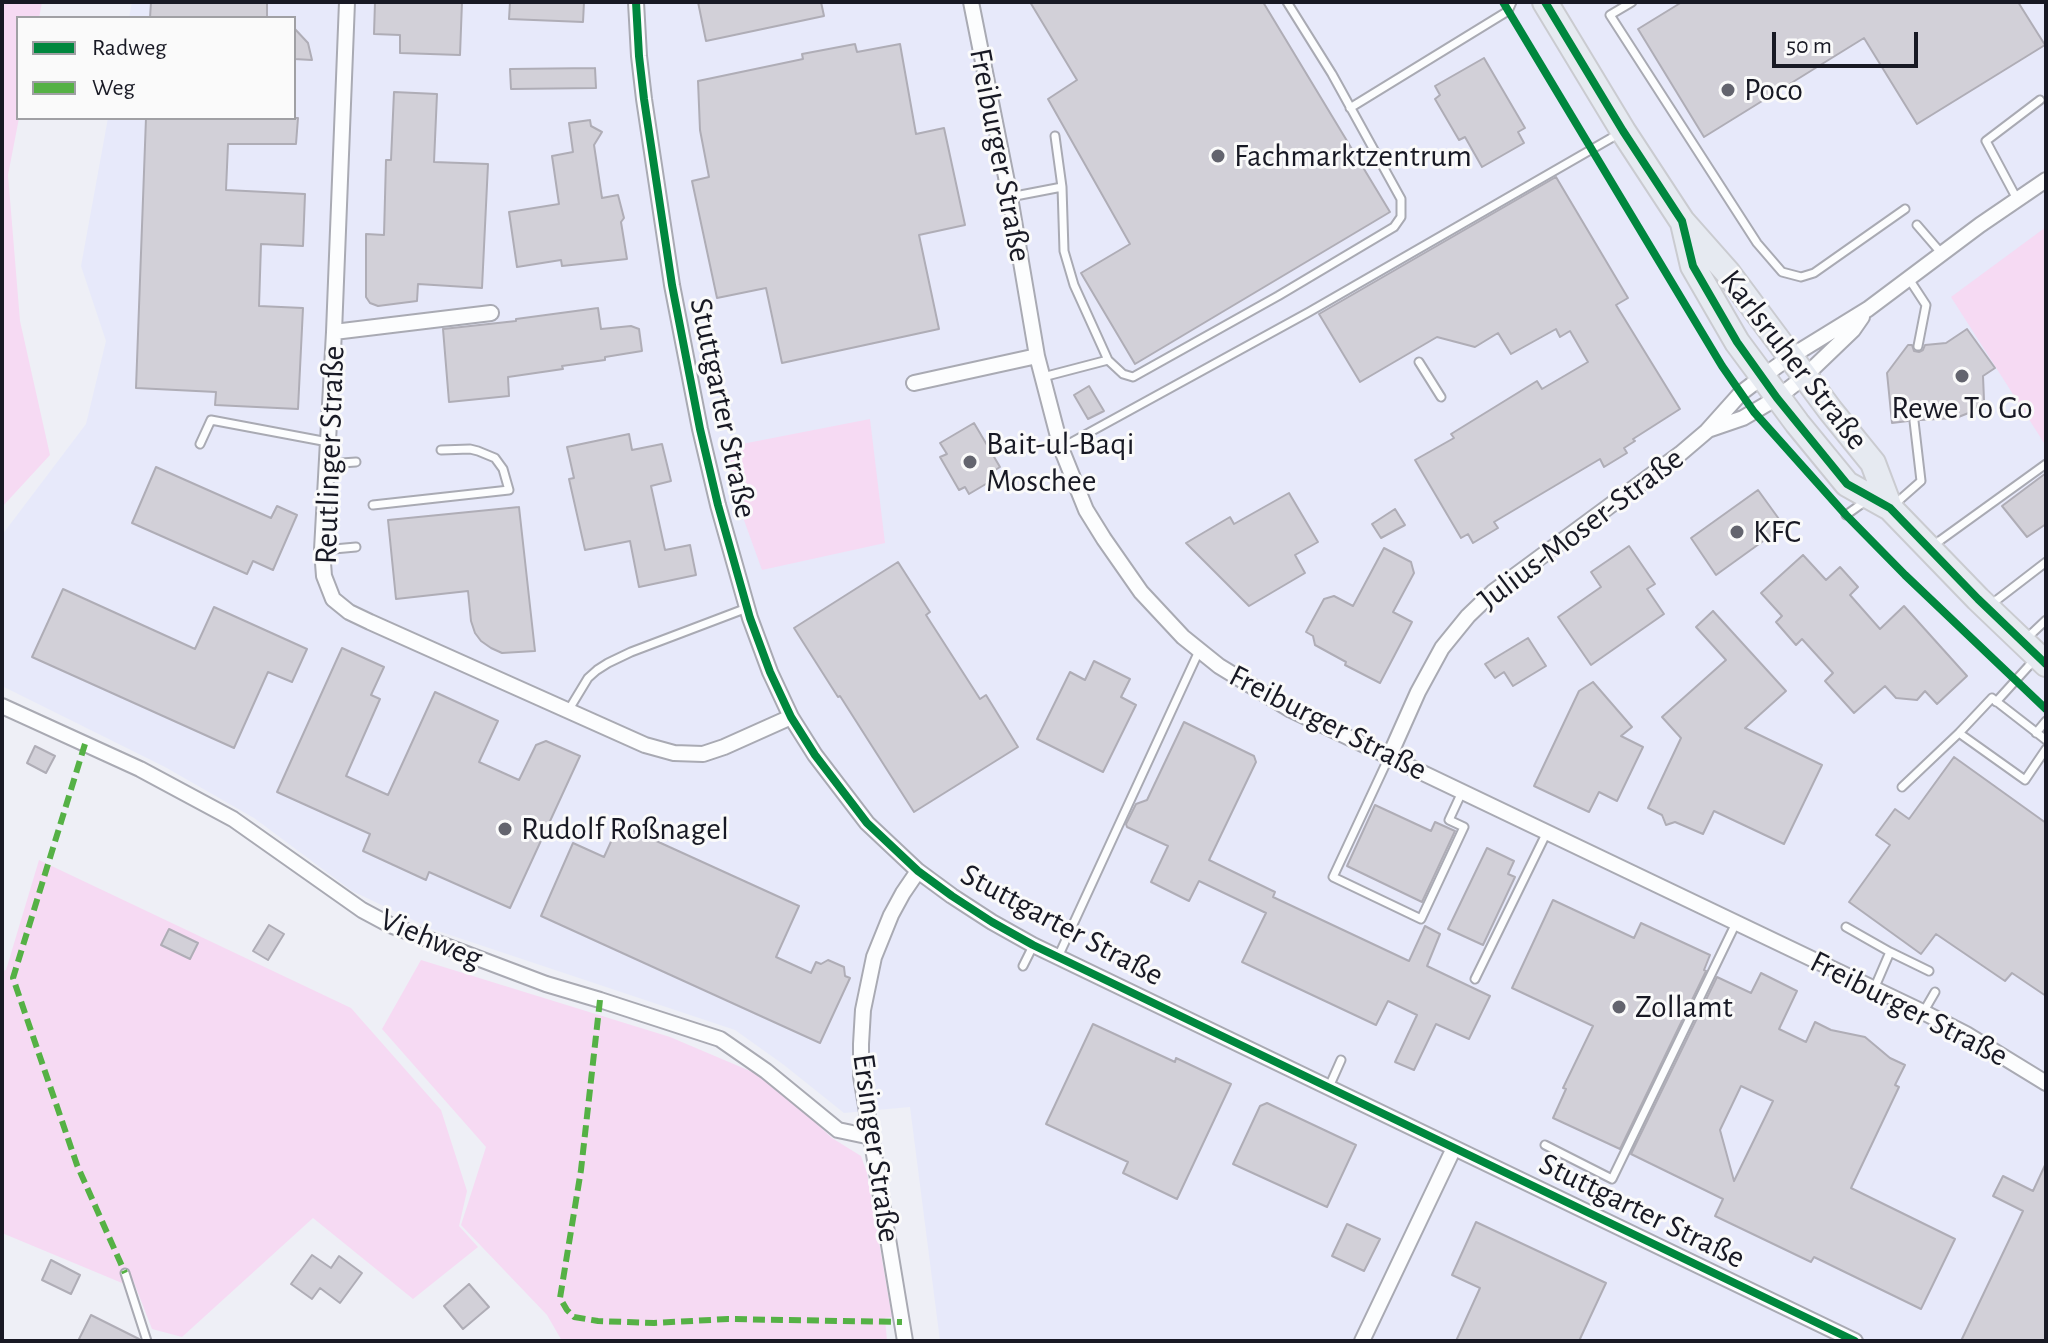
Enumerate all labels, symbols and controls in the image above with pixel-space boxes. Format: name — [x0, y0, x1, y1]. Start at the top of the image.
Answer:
legend — [16, 16, 296, 120]
scale bar — [1776, 16, 1922, 66]
text: 50 m — [1786, 34, 1832, 58]
text: Radweg — [92, 36, 167, 60]
street label: Freiburger Straße — [960, 45, 1040, 265]
place label: Poco — [1744, 71, 1803, 109]
text: Weg — [92, 76, 135, 100]
marker: Poco — [1719, 81, 1737, 99]
place label: Fachmarktzentrum — [1234, 137, 1472, 175]
marker: Fachmarktzentrum — [1209, 147, 1227, 165]
street label: Karlsruher Straße — [1712, 262, 1876, 458]
street label: Stuttgarter Straße — [681, 294, 765, 522]
street label: Reutlinger Straße — [307, 345, 353, 565]
marker: Rewe To Go — [1953, 367, 1971, 385]
place label: Rewe To Go — [1891, 389, 2033, 427]
place label: Bait-ul-Baqi Moschee — [986, 425, 1134, 500]
street label: Julius-Moser-Straße — [1471, 439, 1691, 619]
marker: Bait-ul-Baqi Moschee — [961, 453, 979, 471]
place label: KFC — [1753, 513, 1801, 551]
marker: KFC — [1728, 523, 1746, 541]
street label: Freiburger Straße — [1223, 657, 1433, 789]
place label: Rudolf Roßnagel — [521, 810, 729, 848]
marker: Rudolf Roßnagel — [496, 820, 514, 838]
street label: Stuttgarter Straße — [954, 855, 1170, 995]
street label: Viehweg — [374, 900, 488, 978]
street label: Freiburger Straße — [1804, 943, 2014, 1075]
place label: Zollamt — [1635, 988, 1733, 1026]
marker: Zollamt — [1610, 998, 1628, 1016]
street label: Ersinger Straße — [844, 1051, 908, 1245]
street label: Stuttgarter Straße — [1533, 1145, 1751, 1277]

